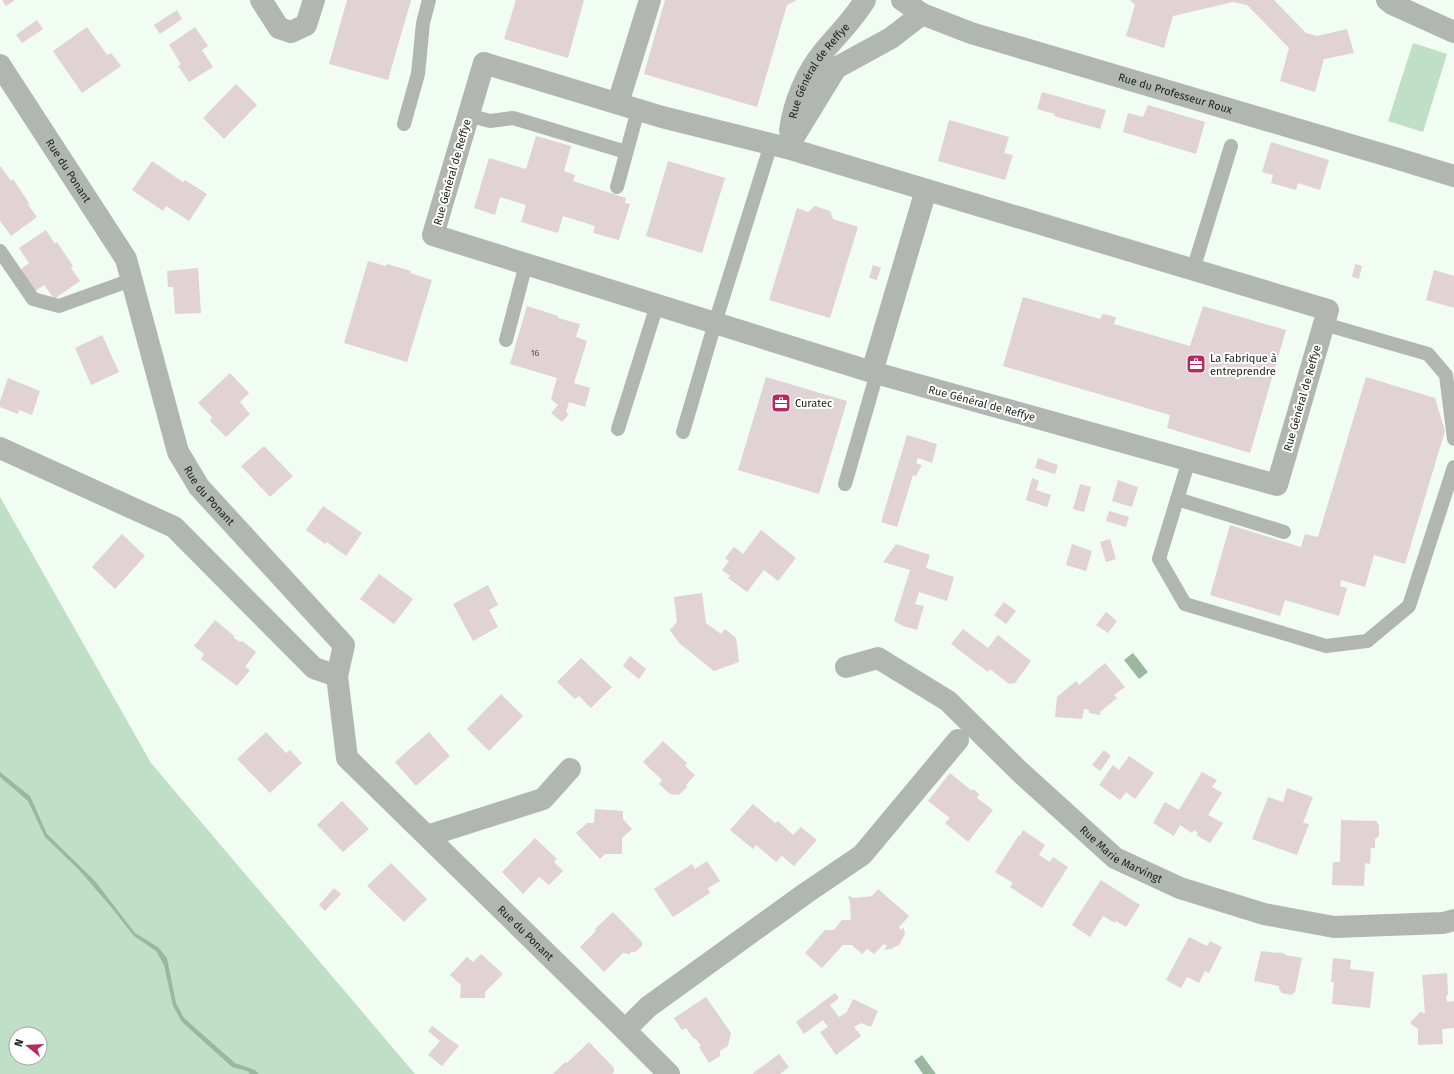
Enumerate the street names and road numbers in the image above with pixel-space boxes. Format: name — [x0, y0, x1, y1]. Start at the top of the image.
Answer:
street label: Rue Général de Reffye — [786, 21, 852, 120]
street label: Rue du Professeur Roux — [1117, 71, 1234, 117]
street label: Rue Général de Reffye — [431, 118, 474, 227]
street label: Rue du Ponant — [43, 137, 94, 205]
street label: Rue Général de Reffye — [1281, 344, 1324, 453]
street label: Rue Général de Reffye — [927, 383, 1037, 424]
street label: Rue du Ponant — [181, 464, 237, 528]
street label: Rue Marie Marvingt — [1077, 823, 1164, 886]
street label: Rue du Ponant — [495, 903, 556, 964]

